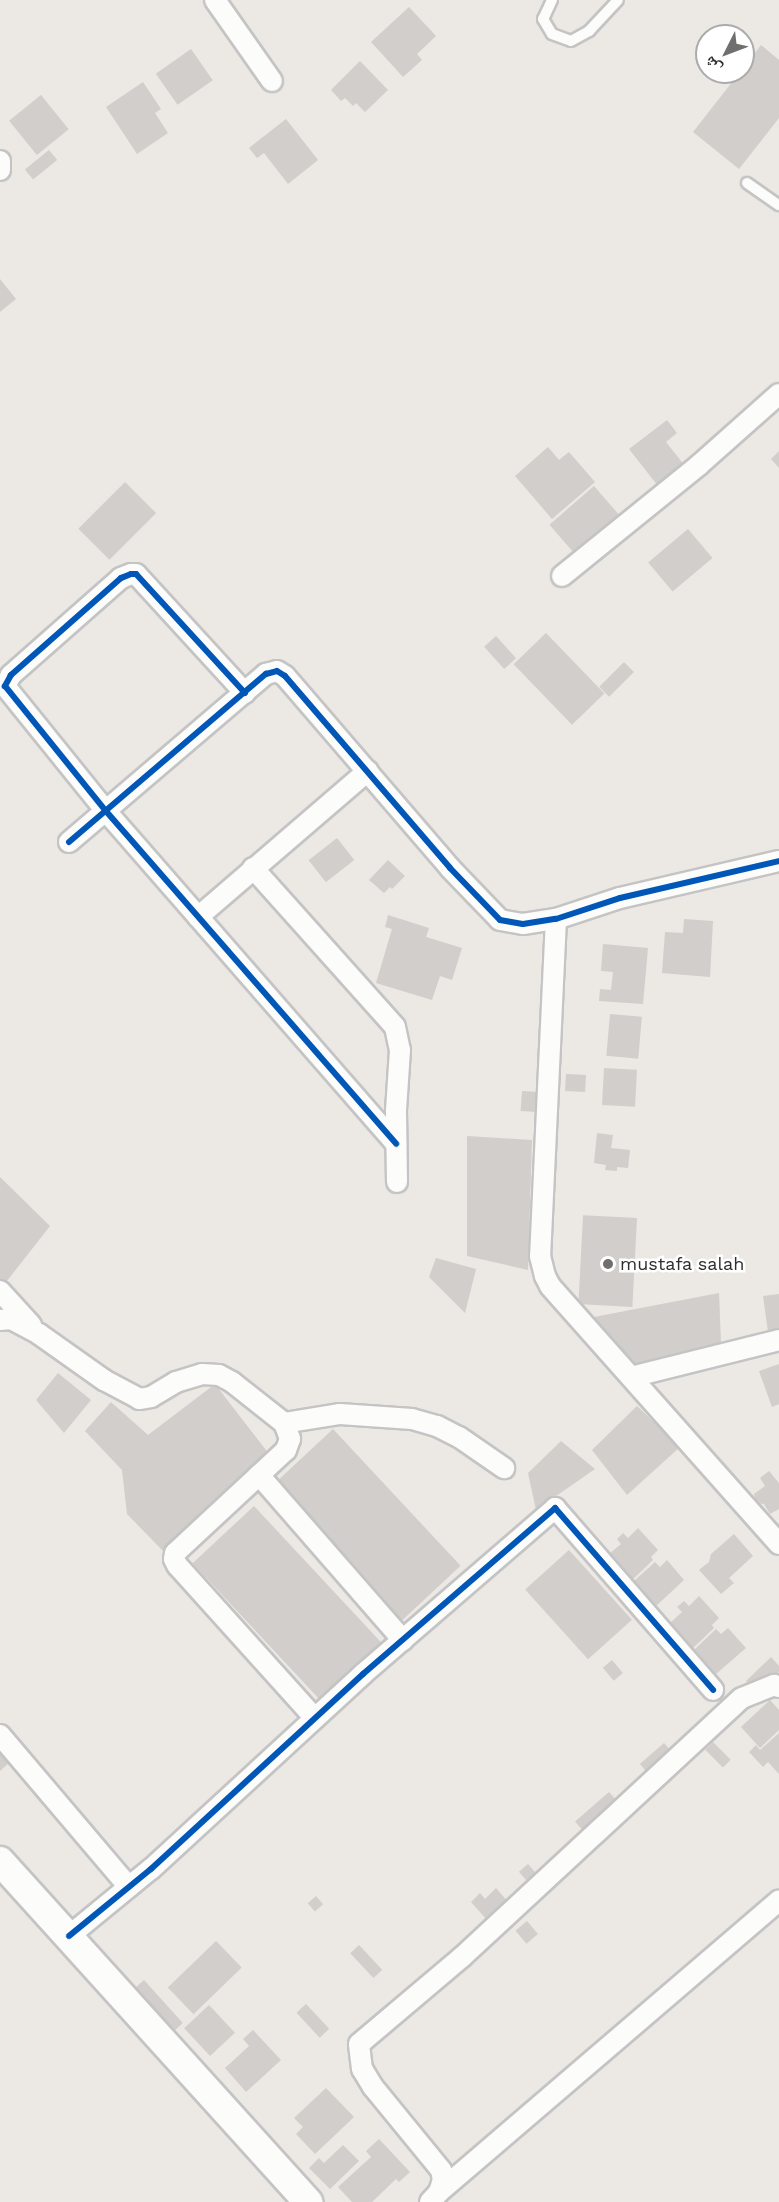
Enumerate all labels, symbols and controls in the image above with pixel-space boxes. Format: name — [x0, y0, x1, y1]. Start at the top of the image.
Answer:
north arrow — [695, 24, 755, 84]
text: ش — [700, 52, 725, 78]
place label: mustafa salah — [620, 1253, 745, 1275]
marker: mustafa salah — [601, 1257, 615, 1271]

